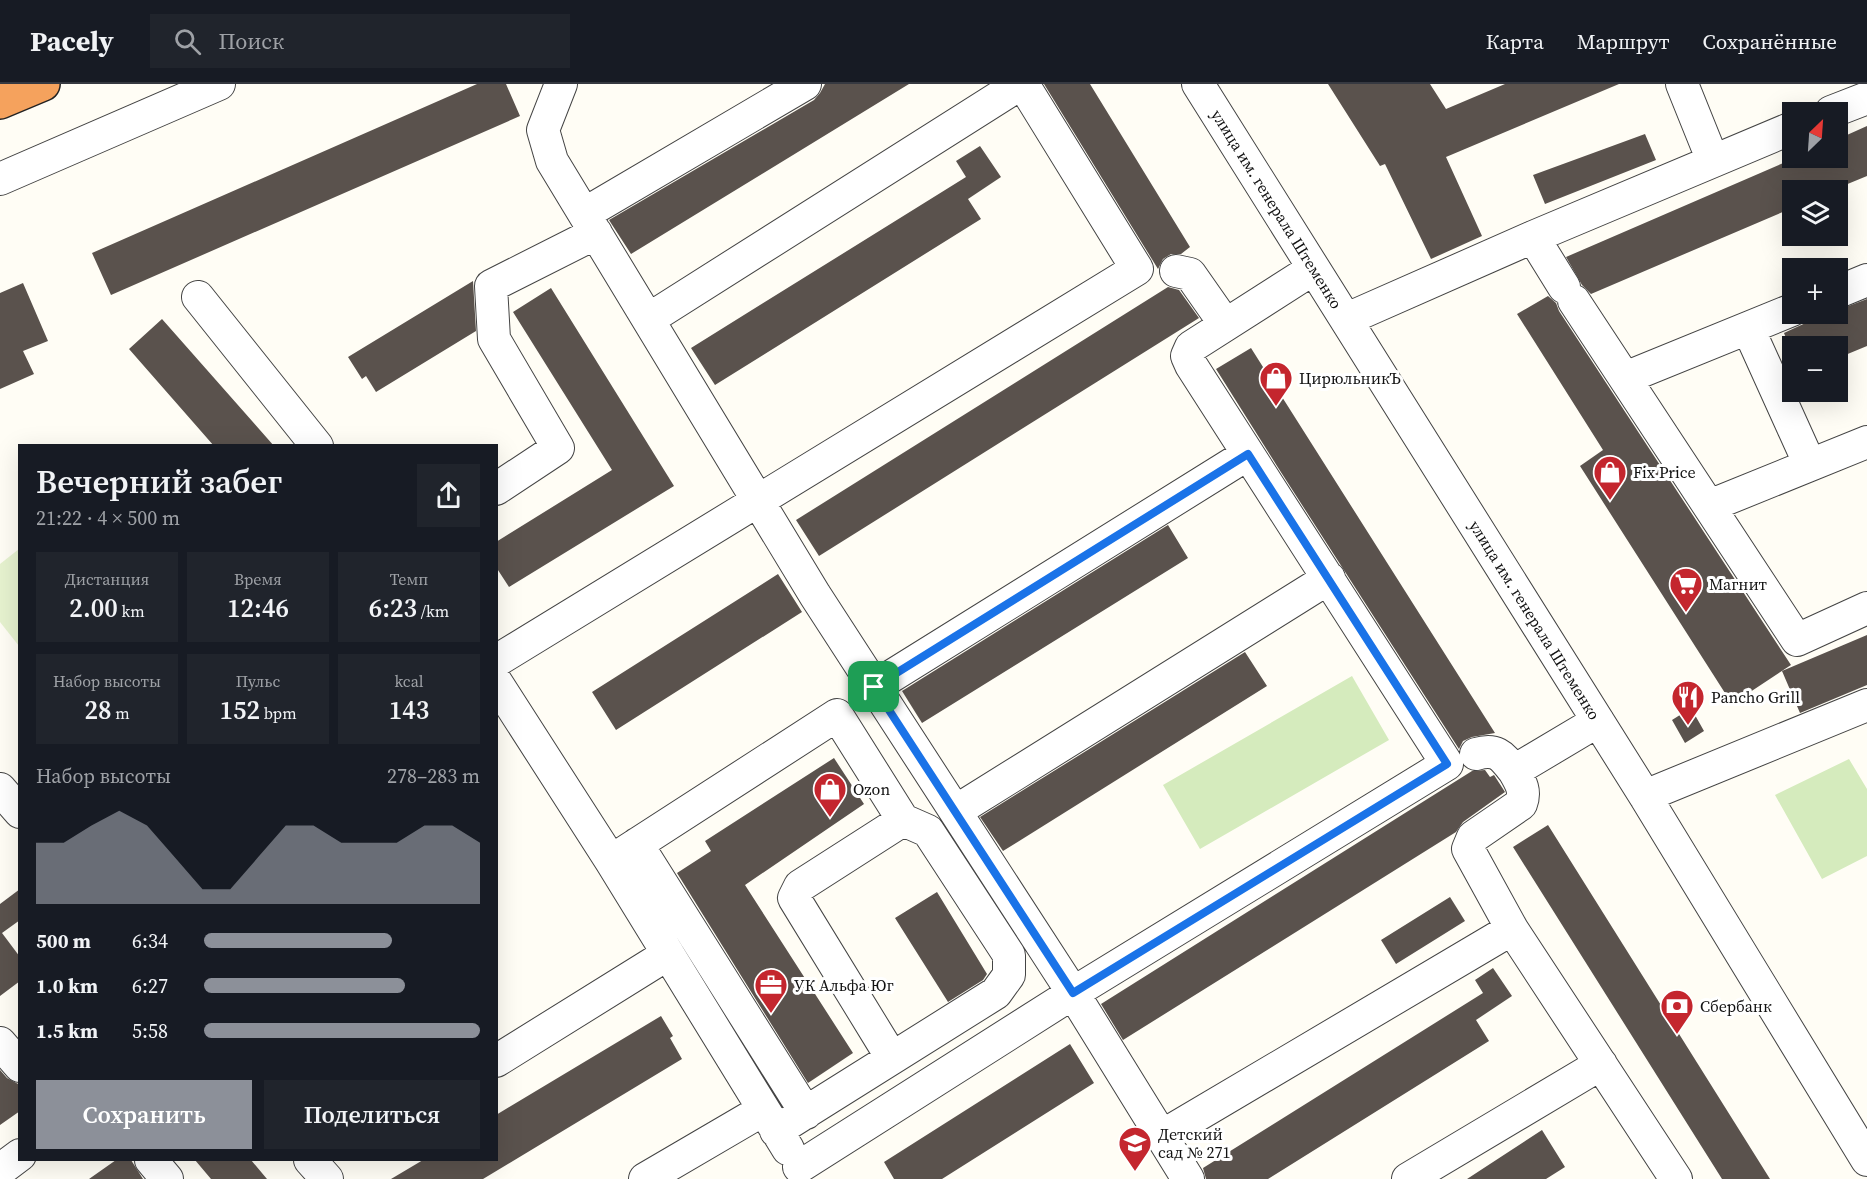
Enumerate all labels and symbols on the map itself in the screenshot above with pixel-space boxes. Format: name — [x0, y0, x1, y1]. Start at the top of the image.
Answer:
north arrow — [1782, 102, 1848, 168]
street label: улица им. генерала Штеменко — [1206, 105, 1348, 313]
shop icon: ЦирюльникЪ — [1258, 360, 1294, 407]
place label: ЦирюльникЪ — [1299, 367, 1401, 389]
shop icon: Fix Price — [1592, 454, 1628, 501]
place label: Fix Price — [1633, 461, 1696, 483]
street label: улица им. генерала Штеменко — [1464, 516, 1606, 724]
supermarket icon: Магнит — [1668, 566, 1704, 613]
place label: Магнит — [1709, 573, 1768, 595]
pin — [848, 661, 899, 712]
restaurant icon: Pancho Grill — [1670, 679, 1706, 726]
place label: Pancho Grill — [1711, 686, 1800, 708]
shop icon: Ozon — [812, 771, 848, 818]
place label: Ozon — [853, 778, 890, 800]
office icon: УК Альфа Юг — [753, 967, 789, 1014]
place label: УК Альфа Юг — [794, 974, 894, 996]
bank icon: Сбербанк — [1659, 988, 1695, 1035]
place label: Сбербанк — [1700, 995, 1772, 1017]
place label: Детский сад № 271 — [1158, 1123, 1231, 1163]
school or university icon: Детский сад № 271 — [1117, 1125, 1153, 1172]

